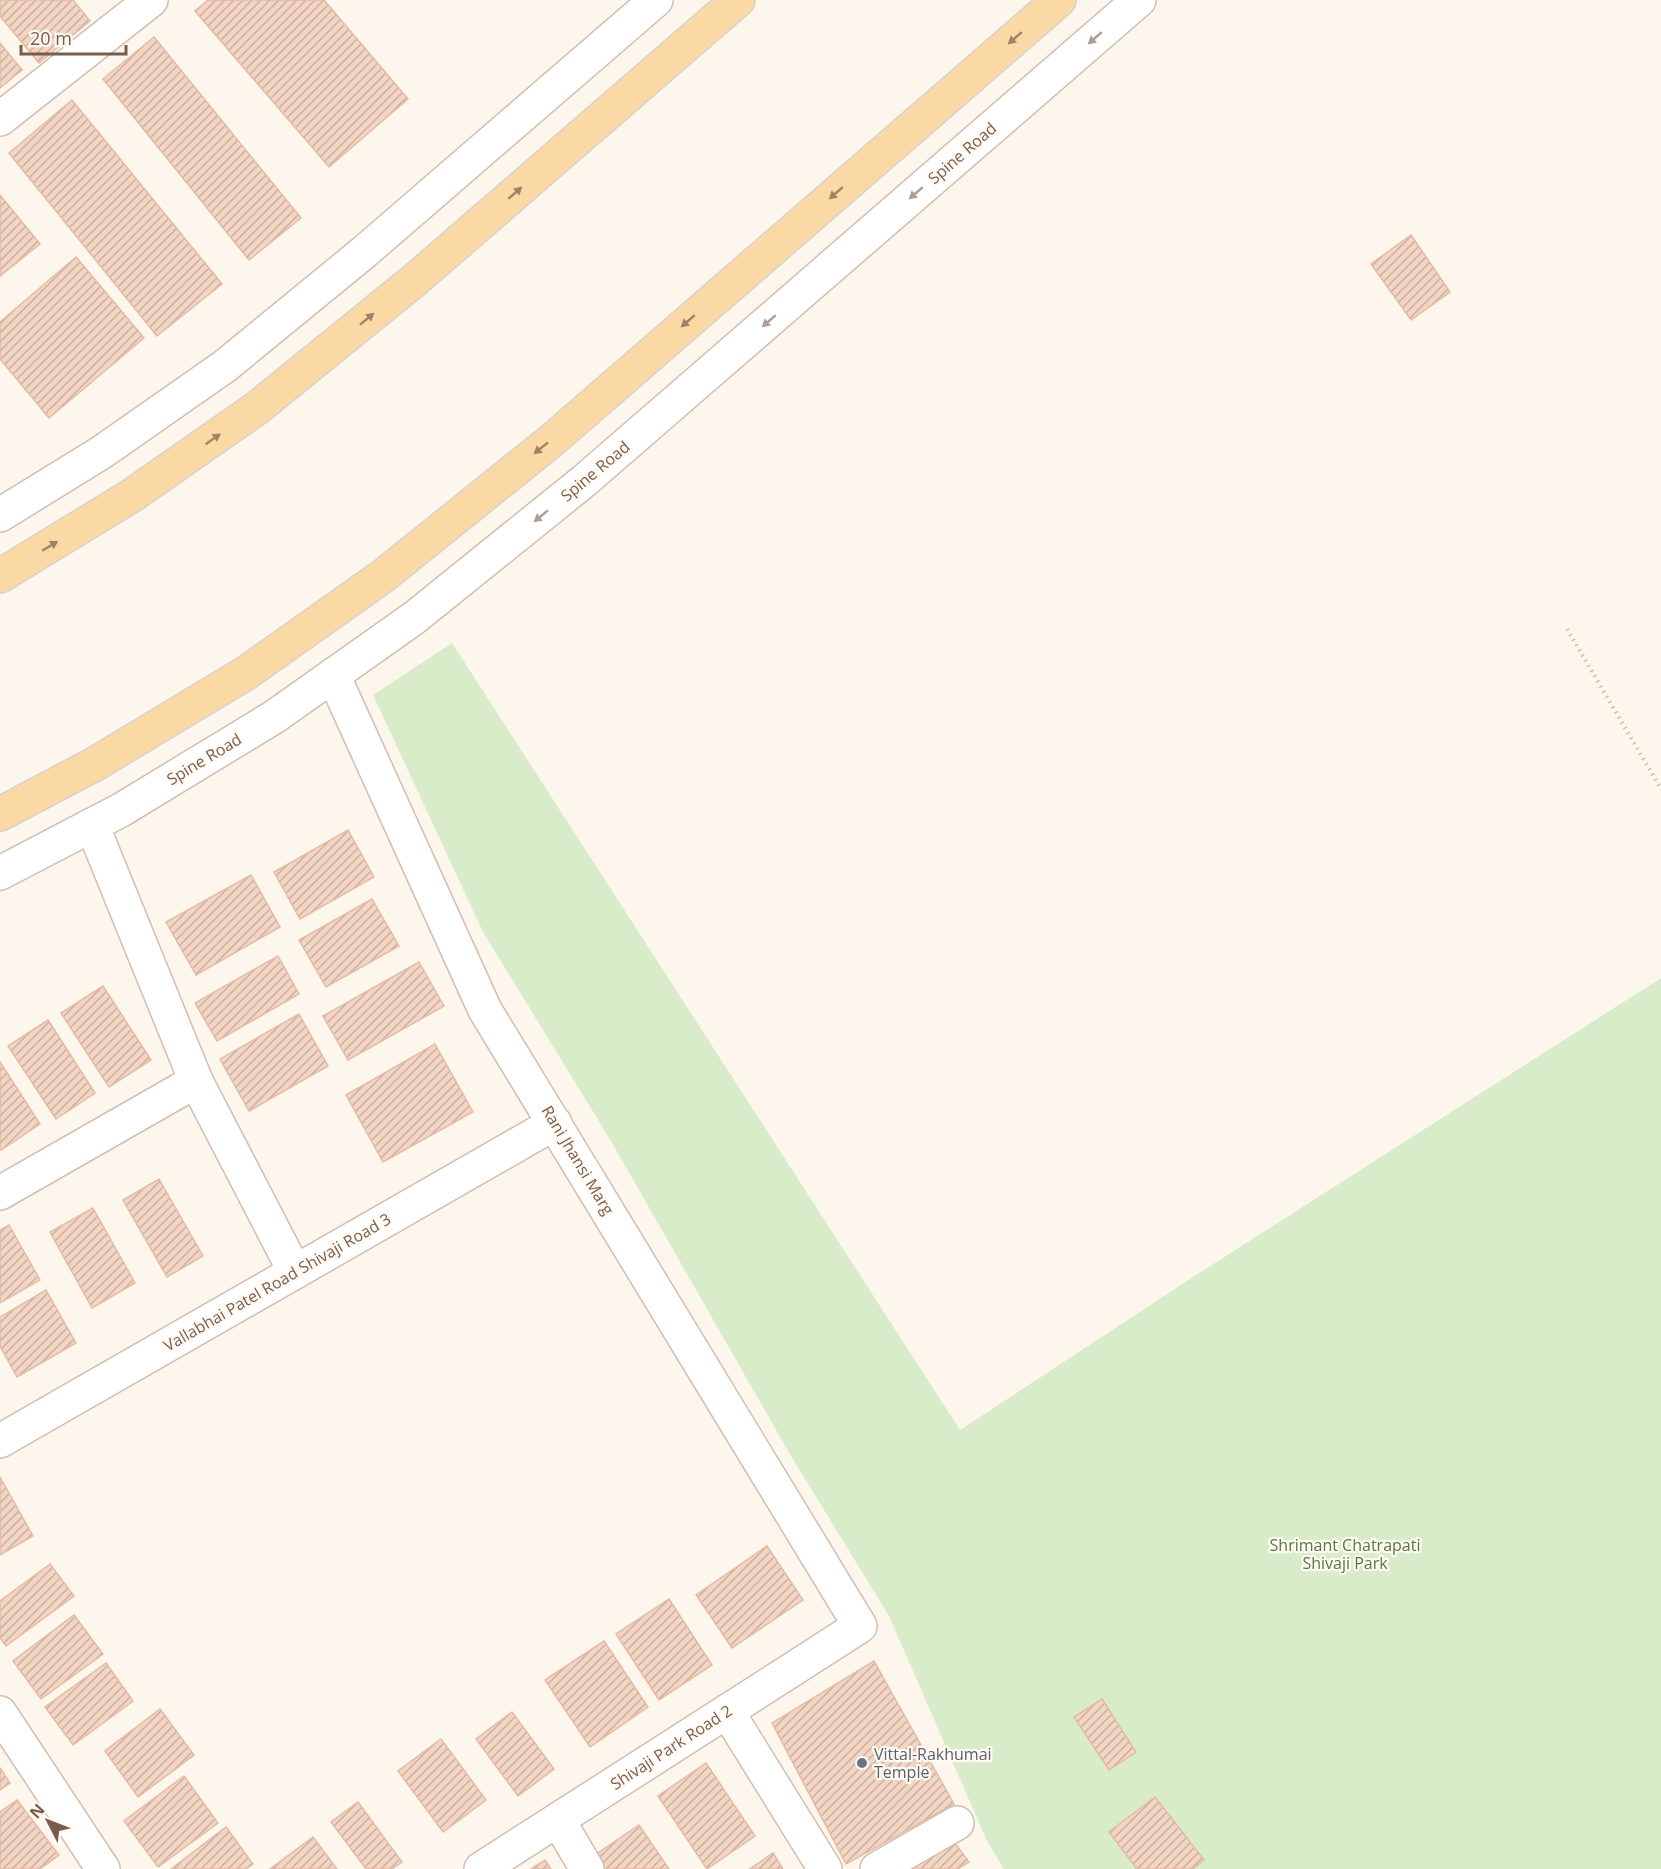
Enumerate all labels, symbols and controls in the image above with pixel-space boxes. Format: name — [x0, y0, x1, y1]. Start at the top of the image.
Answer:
scale bar — [21, 18, 126, 56]
text: 20 m — [30, 26, 72, 50]
one-way arrow — [1008, 31, 1023, 44]
one-way arrow — [1088, 31, 1103, 44]
street label: Spine Road — [923, 117, 1001, 189]
one-way arrow — [507, 187, 522, 200]
one-way arrow — [828, 187, 844, 200]
one-way arrow — [908, 187, 924, 200]
one-way arrow — [359, 313, 374, 326]
one-way arrow — [681, 314, 696, 328]
one-way arrow — [761, 314, 776, 328]
one-way arrow — [204, 433, 220, 445]
street label: Spine Road — [556, 436, 634, 506]
one-way arrow — [533, 442, 549, 455]
one-way arrow — [533, 509, 548, 522]
one-way arrow — [42, 540, 58, 551]
street label: Spine Road — [162, 728, 246, 790]
street label: Rani Jhansi Marg — [537, 1101, 619, 1219]
street label: Vallabhai Patel Road Shivaji Road 3 — [159, 1208, 395, 1356]
park label: Shrimant Chatrapati Shivaji Park — [1270, 1534, 1420, 1574]
street label: Shivaji Park Road 2 — [606, 1699, 736, 1795]
place label: Vittal-Rakhumai Temple — [874, 1743, 992, 1783]
marker: Vittal-Rakhumai Temple — [855, 1756, 869, 1770]
north arrow — [18, 1791, 78, 1851]
text: N — [24, 1799, 49, 1823]

